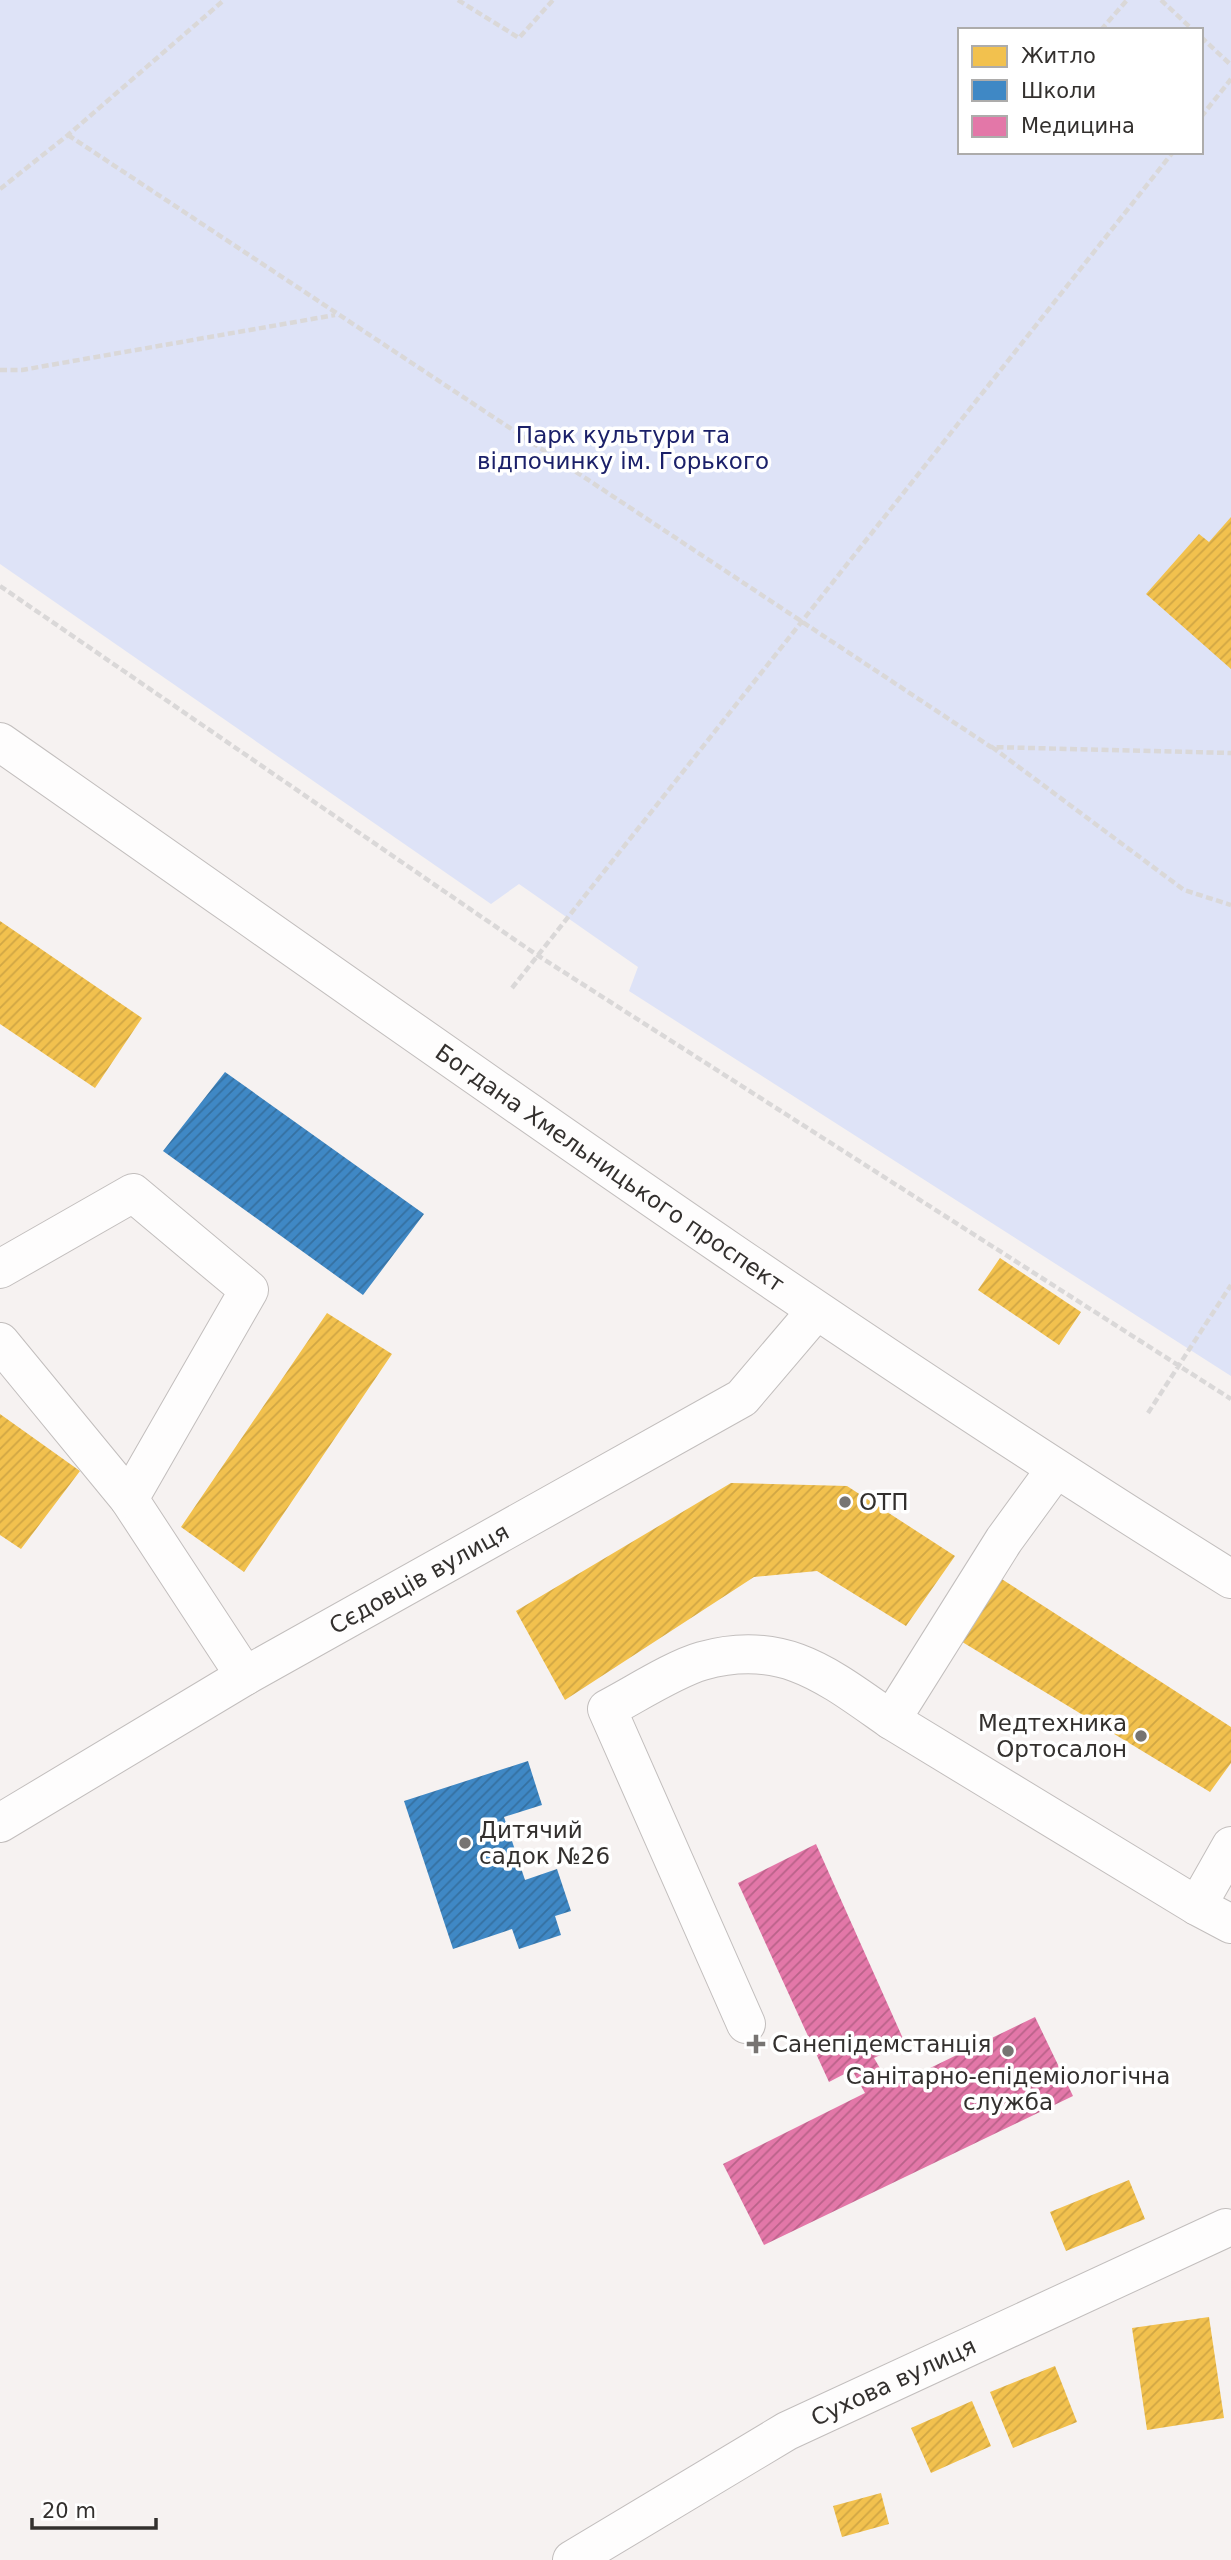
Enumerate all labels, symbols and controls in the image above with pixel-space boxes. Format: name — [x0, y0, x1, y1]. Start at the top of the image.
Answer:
legend — [958, 28, 1203, 154]
text: Житло — [1021, 44, 1096, 68]
text: Школи — [1021, 79, 1096, 103]
text: Медицина — [1021, 114, 1135, 138]
park label: Парк культури та відпочинку ім. Горького — [477, 422, 769, 474]
street label: Богдана Хмельницького проспект — [431, 1039, 789, 1297]
place label: ОТП — [859, 1489, 908, 1515]
marker: ОТП — [837, 1494, 853, 1510]
street label: Сєдовців вулиця — [325, 1518, 513, 1639]
place label: Медтехника Ортосалон — [978, 1710, 1127, 1762]
marker: Медтехника Ортосалон — [1133, 1728, 1149, 1744]
place label: Дитячий садок №26 — [479, 1817, 610, 1869]
marker: Дитячий садок №26 — [457, 1835, 473, 1851]
place label: Санепідемстанція — [772, 2031, 991, 2057]
marker: Санепідемстанція — [746, 2034, 766, 2054]
marker: Санітарно-епідеміологічна служба — [1000, 2043, 1016, 2059]
place label: Санітарно-епідеміологічна служба — [846, 2063, 1170, 2115]
street label: Сухова вулиця — [807, 2332, 980, 2431]
scale bar — [32, 2486, 156, 2530]
text: 20 m — [42, 2499, 96, 2523]

